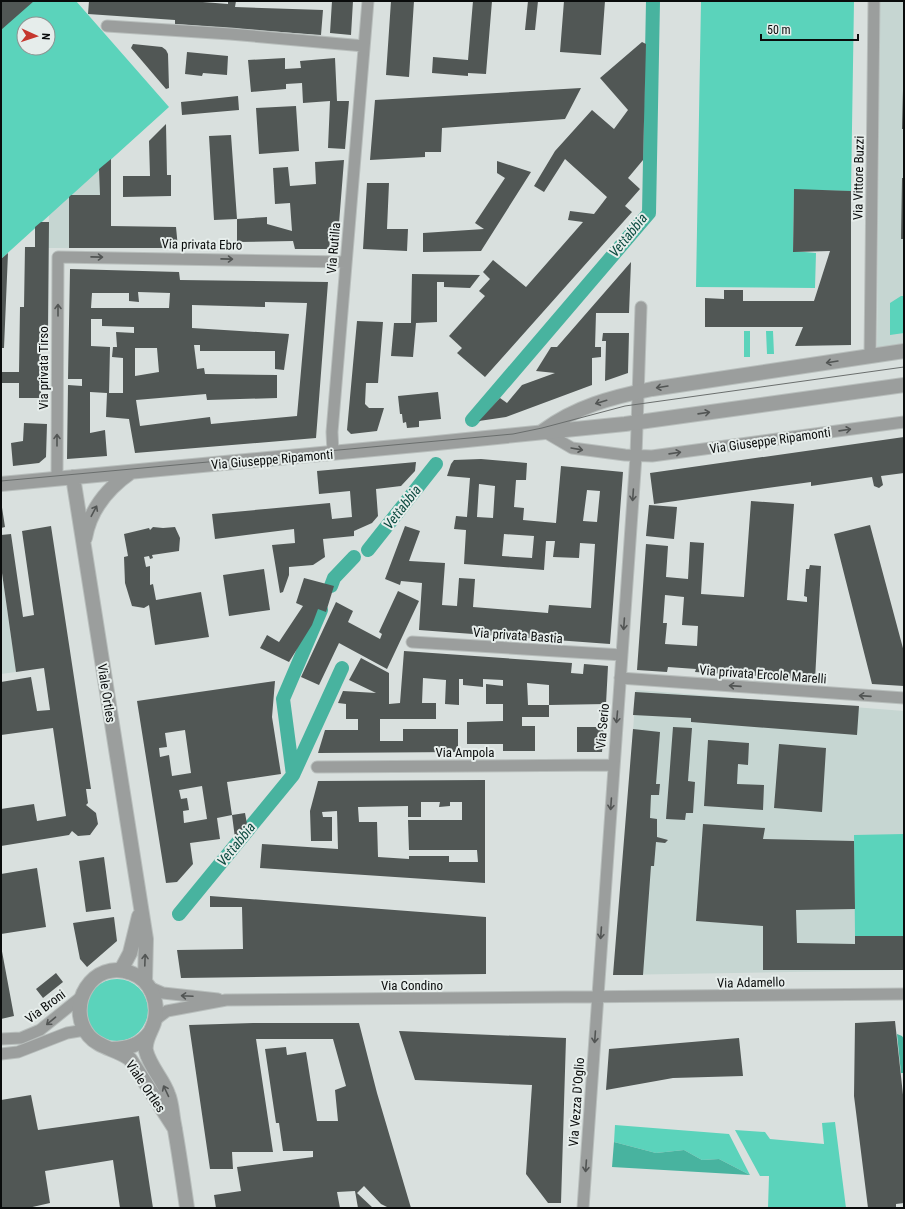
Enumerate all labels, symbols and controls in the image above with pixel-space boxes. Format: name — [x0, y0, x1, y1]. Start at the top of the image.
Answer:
north arrow — [16, 16, 56, 56]
scale bar — [761, 16, 858, 42]
text: 50 m — [767, 23, 791, 37]
text: N — [39, 33, 52, 40]
street label: Via Vittore Buzzi — [850, 136, 867, 220]
water label: Vettabbia — [606, 210, 650, 260]
street label: Via Rutilia — [324, 222, 343, 274]
street label: Via privata Ebro — [161, 236, 243, 253]
one-way arrow — [90, 253, 103, 261]
one-way arrow — [220, 255, 233, 263]
one-way arrow — [54, 304, 62, 317]
street label: Via privata Tirso — [36, 326, 51, 410]
one-way arrow — [826, 358, 839, 366]
one-way arrow — [656, 383, 669, 391]
one-way arrow — [595, 399, 608, 406]
one-way arrow — [697, 409, 710, 417]
street label: Via Giuseppe Ripamonti — [708, 425, 832, 456]
one-way arrow — [838, 426, 851, 433]
one-way arrow — [53, 434, 61, 447]
one-way arrow — [570, 445, 583, 453]
street label: Via Giuseppe Ripamonti — [210, 447, 334, 472]
one-way arrow — [668, 449, 681, 457]
water label: Vettabbia — [380, 482, 424, 532]
one-way arrow — [630, 488, 637, 501]
one-way arrow — [91, 505, 98, 517]
one-way arrow — [621, 618, 628, 631]
street label: Via privata Bastia — [473, 625, 563, 646]
street label: Viale Ortles — [94, 663, 119, 724]
street label: Via privata Ercole Marelli — [699, 663, 827, 686]
one-way arrow — [729, 683, 742, 690]
one-way arrow — [859, 692, 872, 699]
street label: Via Serio — [593, 703, 612, 750]
one-way arrow — [614, 710, 621, 723]
street label: Via Ampola — [436, 745, 494, 760]
one-way arrow — [607, 797, 614, 810]
water label: Vettabbia — [214, 819, 258, 869]
one-way arrow — [598, 926, 605, 939]
one-way arrow — [142, 954, 149, 967]
street label: Via Adamello — [717, 974, 785, 991]
street label: Via Condino — [381, 978, 443, 993]
street label: Via Broni — [22, 986, 68, 1026]
one-way arrow — [181, 992, 194, 999]
one-way arrow — [45, 1017, 56, 1026]
one-way arrow — [591, 1030, 598, 1043]
street label: Viale Ortles — [123, 1057, 168, 1115]
street label: Via Vezza D'Oglio — [566, 1057, 587, 1147]
one-way arrow — [162, 1085, 169, 1097]
one-way arrow — [582, 1159, 589, 1172]

